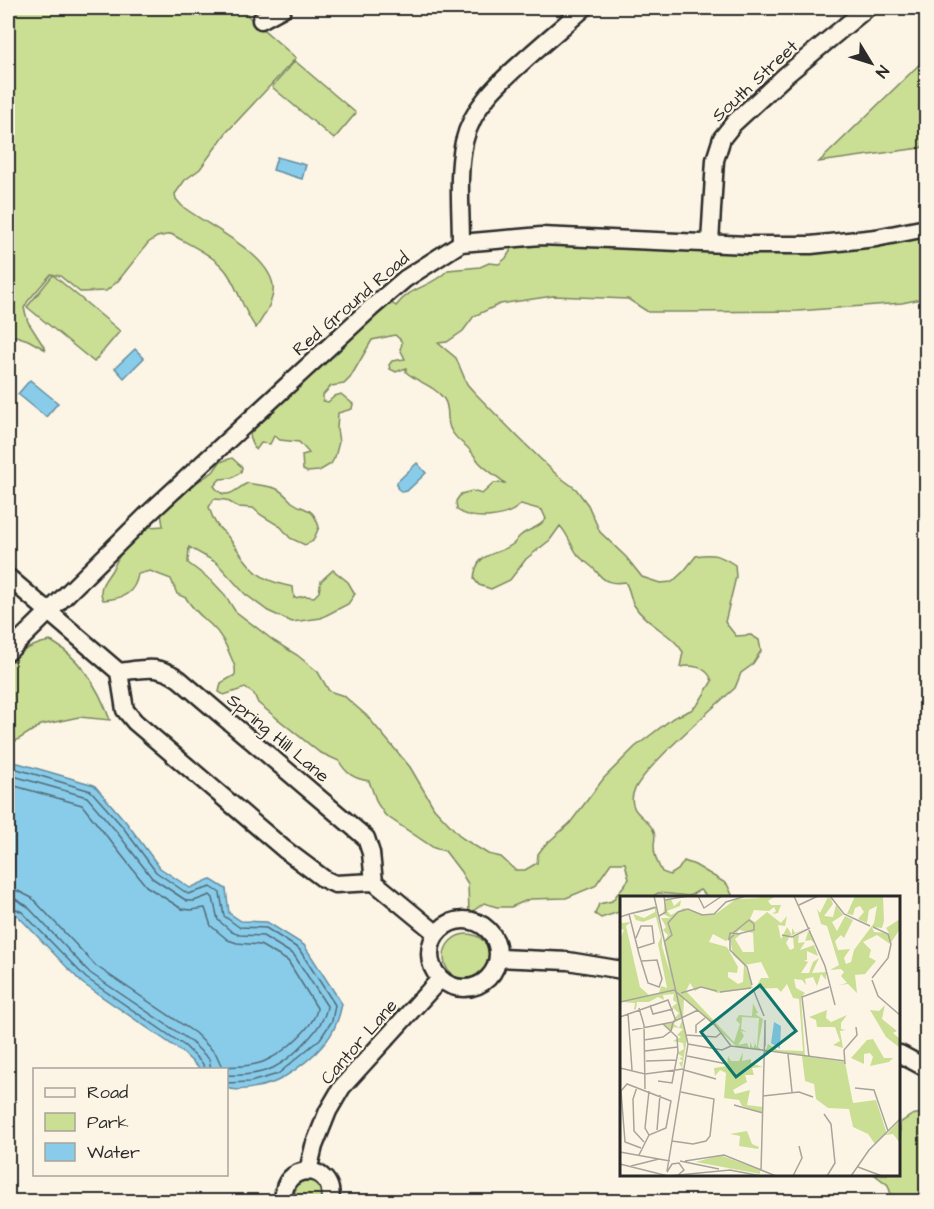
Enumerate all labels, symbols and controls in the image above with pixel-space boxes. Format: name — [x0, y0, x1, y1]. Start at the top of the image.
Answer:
north arrow — [841, 33, 901, 93]
street label: South Street — [706, 34, 804, 128]
text: N — [870, 61, 894, 82]
street label: Red Ground Road — [287, 246, 415, 362]
street label: Spring Hill Lane — [221, 688, 335, 789]
inset map — [620, 896, 901, 1176]
street label: Cantor Lane — [315, 994, 403, 1090]
legend — [33, 1068, 228, 1176]
text: Road — [87, 1080, 128, 1105]
text: Park — [87, 1110, 129, 1135]
text: Water — [87, 1140, 140, 1165]

